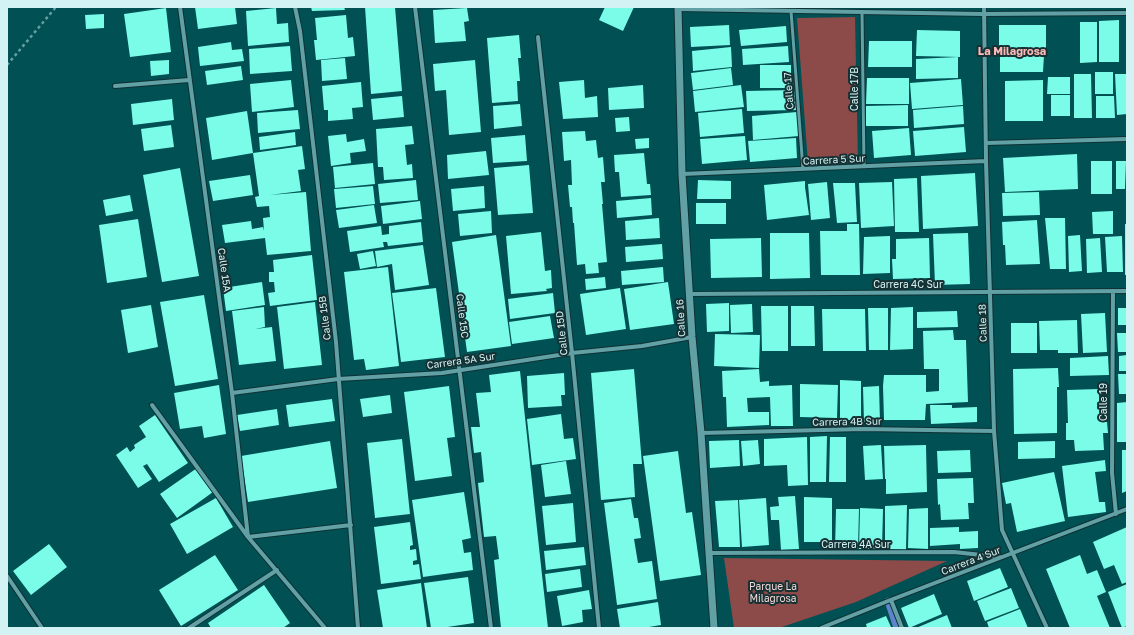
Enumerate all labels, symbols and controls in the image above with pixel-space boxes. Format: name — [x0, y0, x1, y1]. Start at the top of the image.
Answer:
district label: La Milagrosa — [978, 45, 1046, 59]
street label: Calle 17B — [849, 67, 861, 111]
street label: Calle 17 — [782, 72, 796, 110]
street label: Carrera 5 Sur — [802, 152, 866, 168]
street label: Calle 15A — [215, 247, 233, 293]
street label: Carrera 4C Sur — [873, 279, 943, 291]
street label: Calle 15C — [453, 293, 471, 339]
street label: Calle 15B — [316, 295, 334, 341]
street label: Calle 16 — [674, 299, 688, 337]
street label: Calle 18 — [976, 304, 990, 342]
street label: Calle 15D — [554, 310, 570, 356]
street label: Carrera 5A Sur — [426, 350, 496, 372]
street label: Calle 19 — [1098, 383, 1110, 421]
street label: Carrera 4B Sur — [812, 415, 882, 429]
street label: Carrera 4A Sur — [821, 539, 891, 551]
street label: Carrera 4 Sur — [940, 544, 1002, 578]
park label: Parque La Milagrosa — [749, 581, 797, 604]

